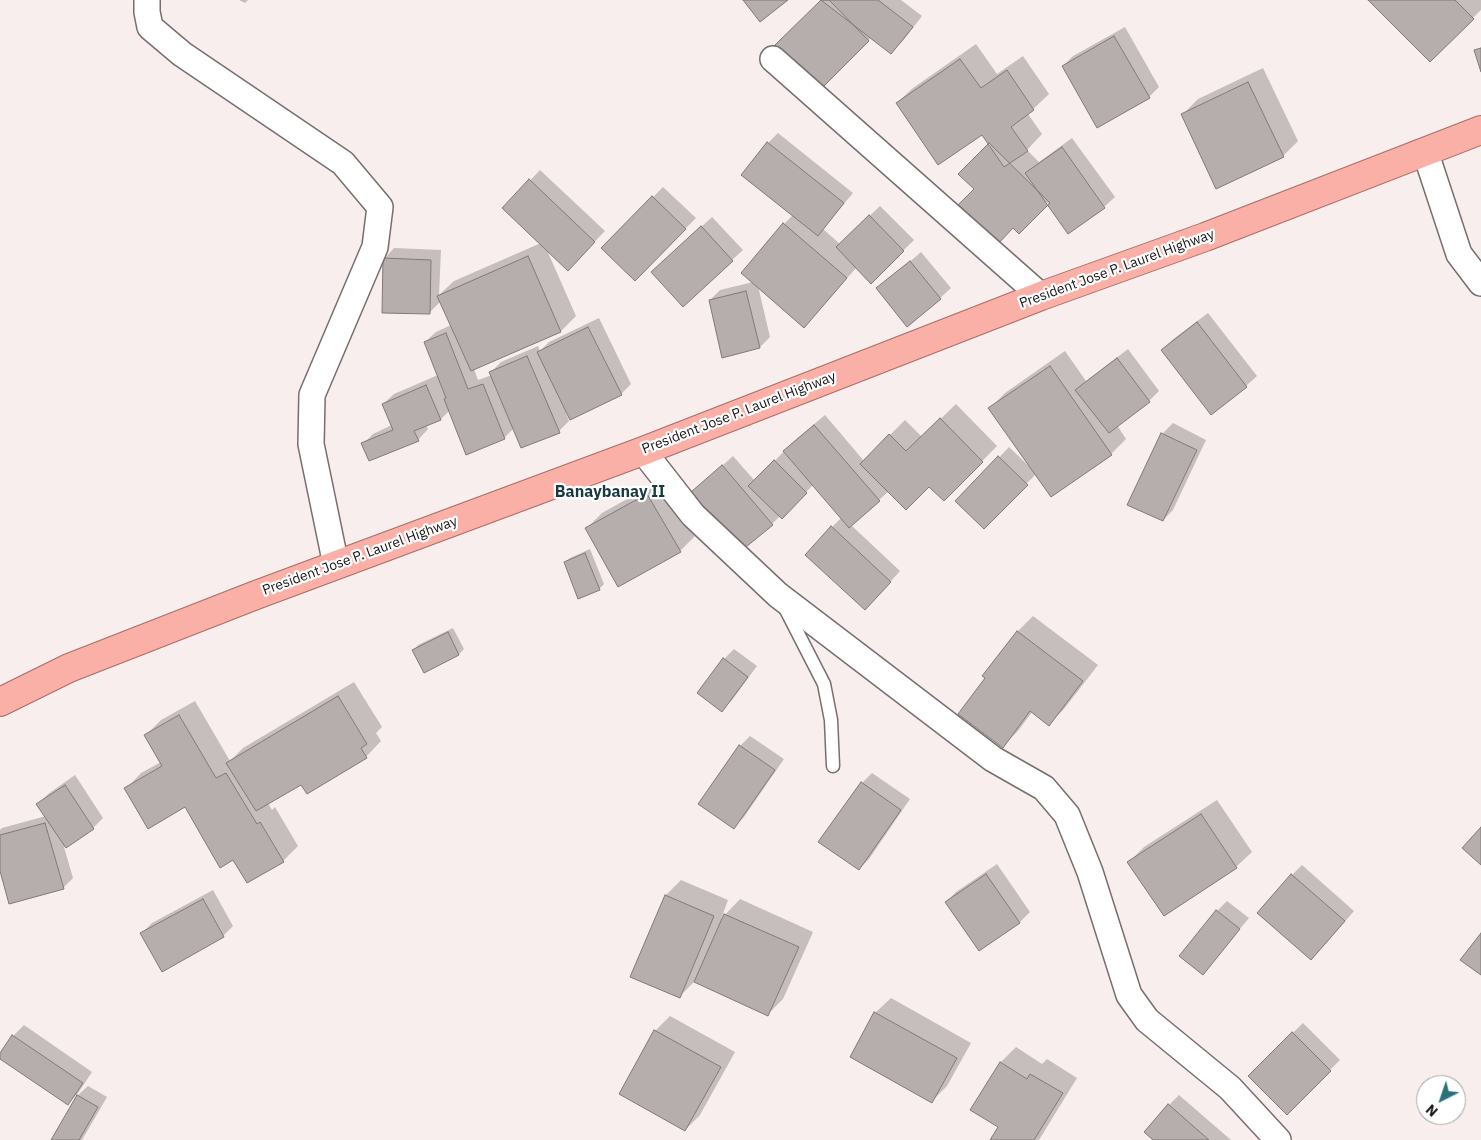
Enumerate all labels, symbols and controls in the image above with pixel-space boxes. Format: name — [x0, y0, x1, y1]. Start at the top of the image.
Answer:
street label: President Jose P. Laurel Highway — [1017, 226, 1217, 312]
street label: President Jose P. Laurel Highway — [640, 368, 838, 458]
district label: Banaybanay II — [555, 482, 665, 502]
street label: President Jose P. Laurel Highway — [260, 513, 460, 599]
north arrow — [1416, 1075, 1466, 1125]
text: N — [1422, 1100, 1442, 1121]

